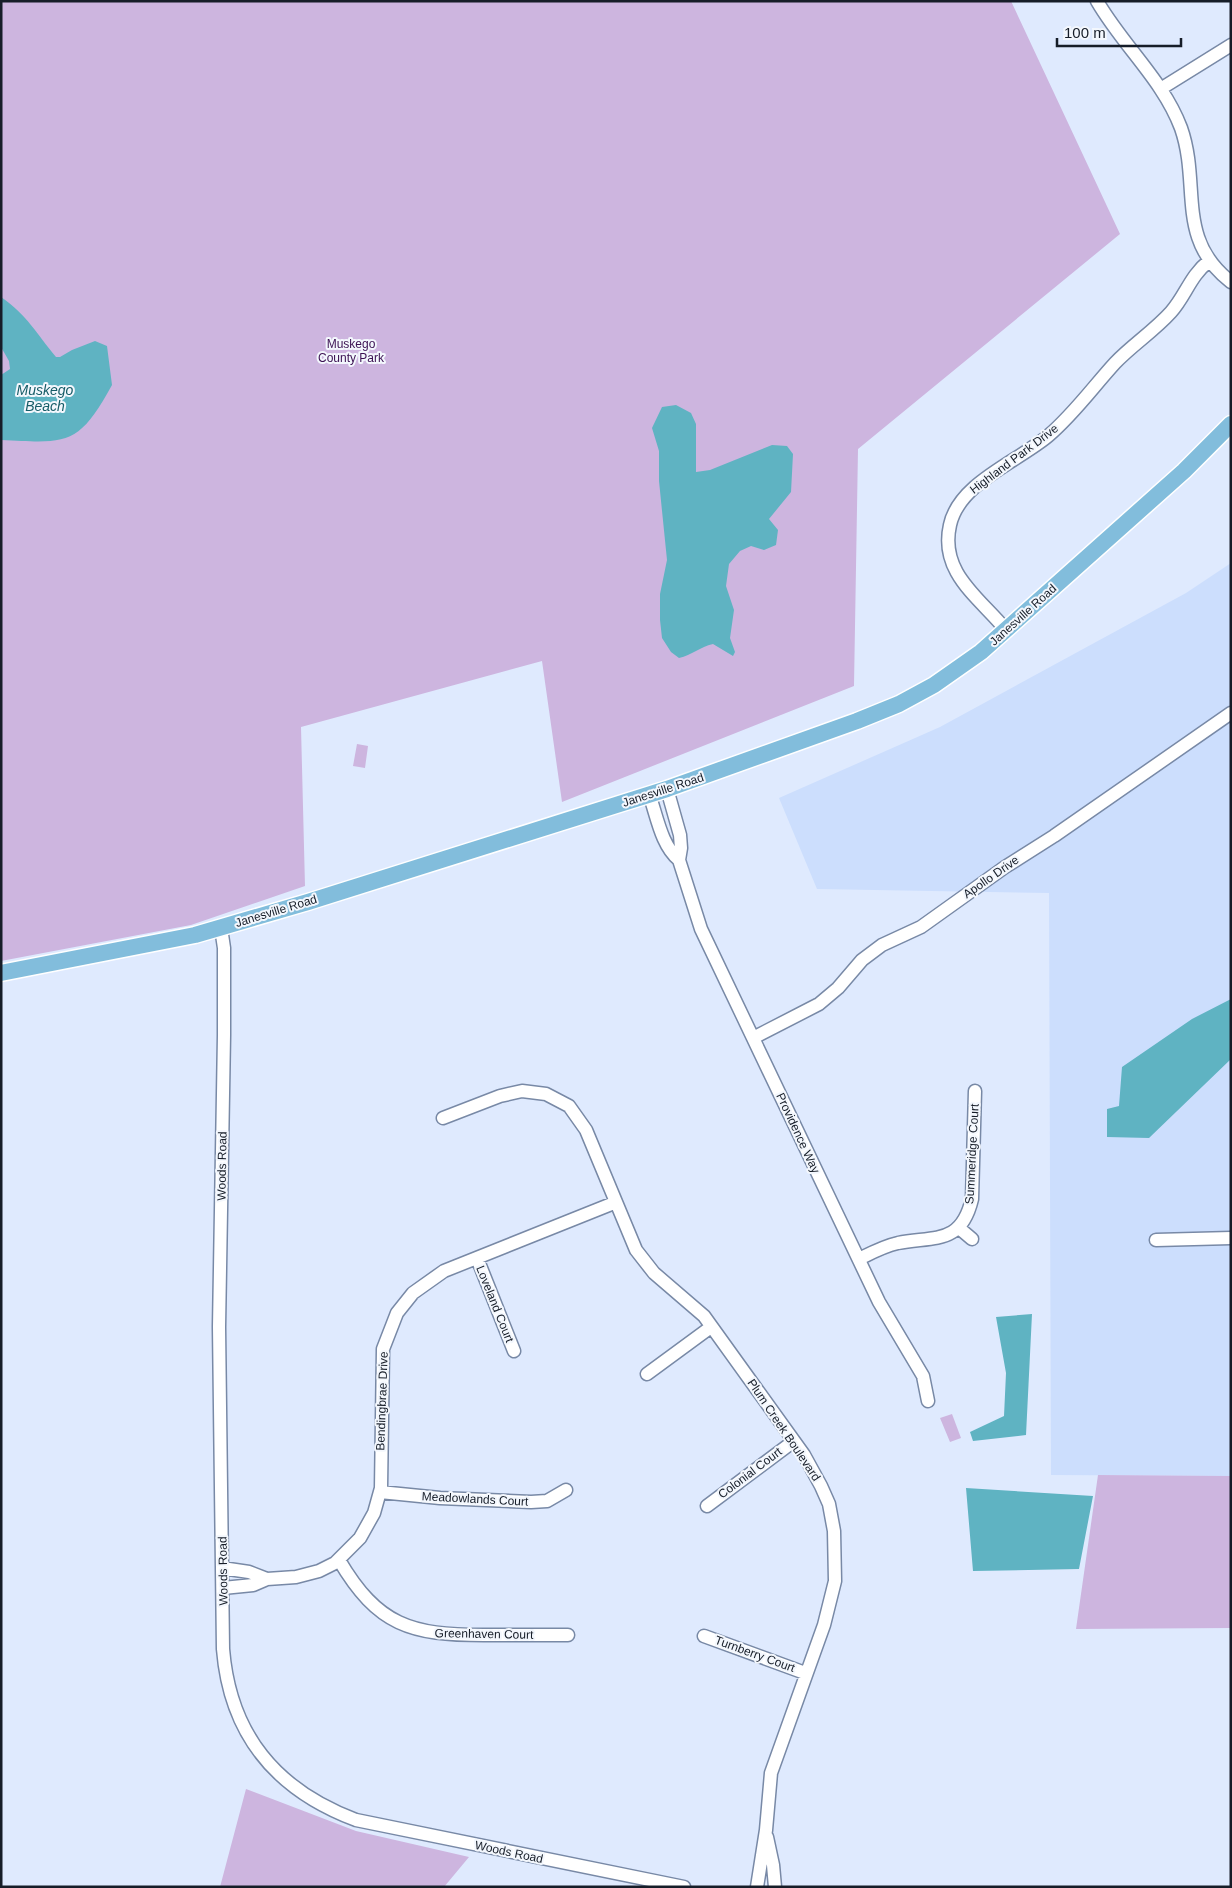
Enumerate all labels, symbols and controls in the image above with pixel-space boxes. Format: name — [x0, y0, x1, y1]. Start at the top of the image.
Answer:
scale bar — [1057, 15, 1181, 47]
text: 100 m — [1064, 24, 1106, 41]
park label: Muskego County Park — [318, 337, 385, 365]
water label: Muskego Beach — [17, 382, 74, 414]
street label: Highland Park Drive — [967, 421, 1061, 497]
street label: Janesville Road — [987, 581, 1059, 649]
street label: Janesville Road — [621, 770, 705, 810]
street label: Apollo Drive — [960, 853, 1022, 901]
street label: Janesville Road — [233, 892, 319, 930]
street label: Providence Way — [773, 1091, 823, 1175]
street label: Summeridge Court — [962, 1103, 982, 1205]
street label: Woods Road — [214, 1131, 230, 1201]
street label: Loveland Court — [473, 1264, 517, 1345]
street label: Bendingbrae Drive — [373, 1351, 391, 1451]
street label: Plum Creek Boulevard — [745, 1376, 823, 1484]
street label: Colonial Court — [715, 1444, 785, 1501]
street label: Meadowlands Court — [421, 1489, 529, 1509]
street label: Woods Road — [215, 1536, 231, 1606]
street label: Greenhaven Court — [435, 1626, 534, 1642]
street label: Turnberry Court — [713, 1633, 798, 1675]
street label: Woods Road — [474, 1838, 544, 1866]

